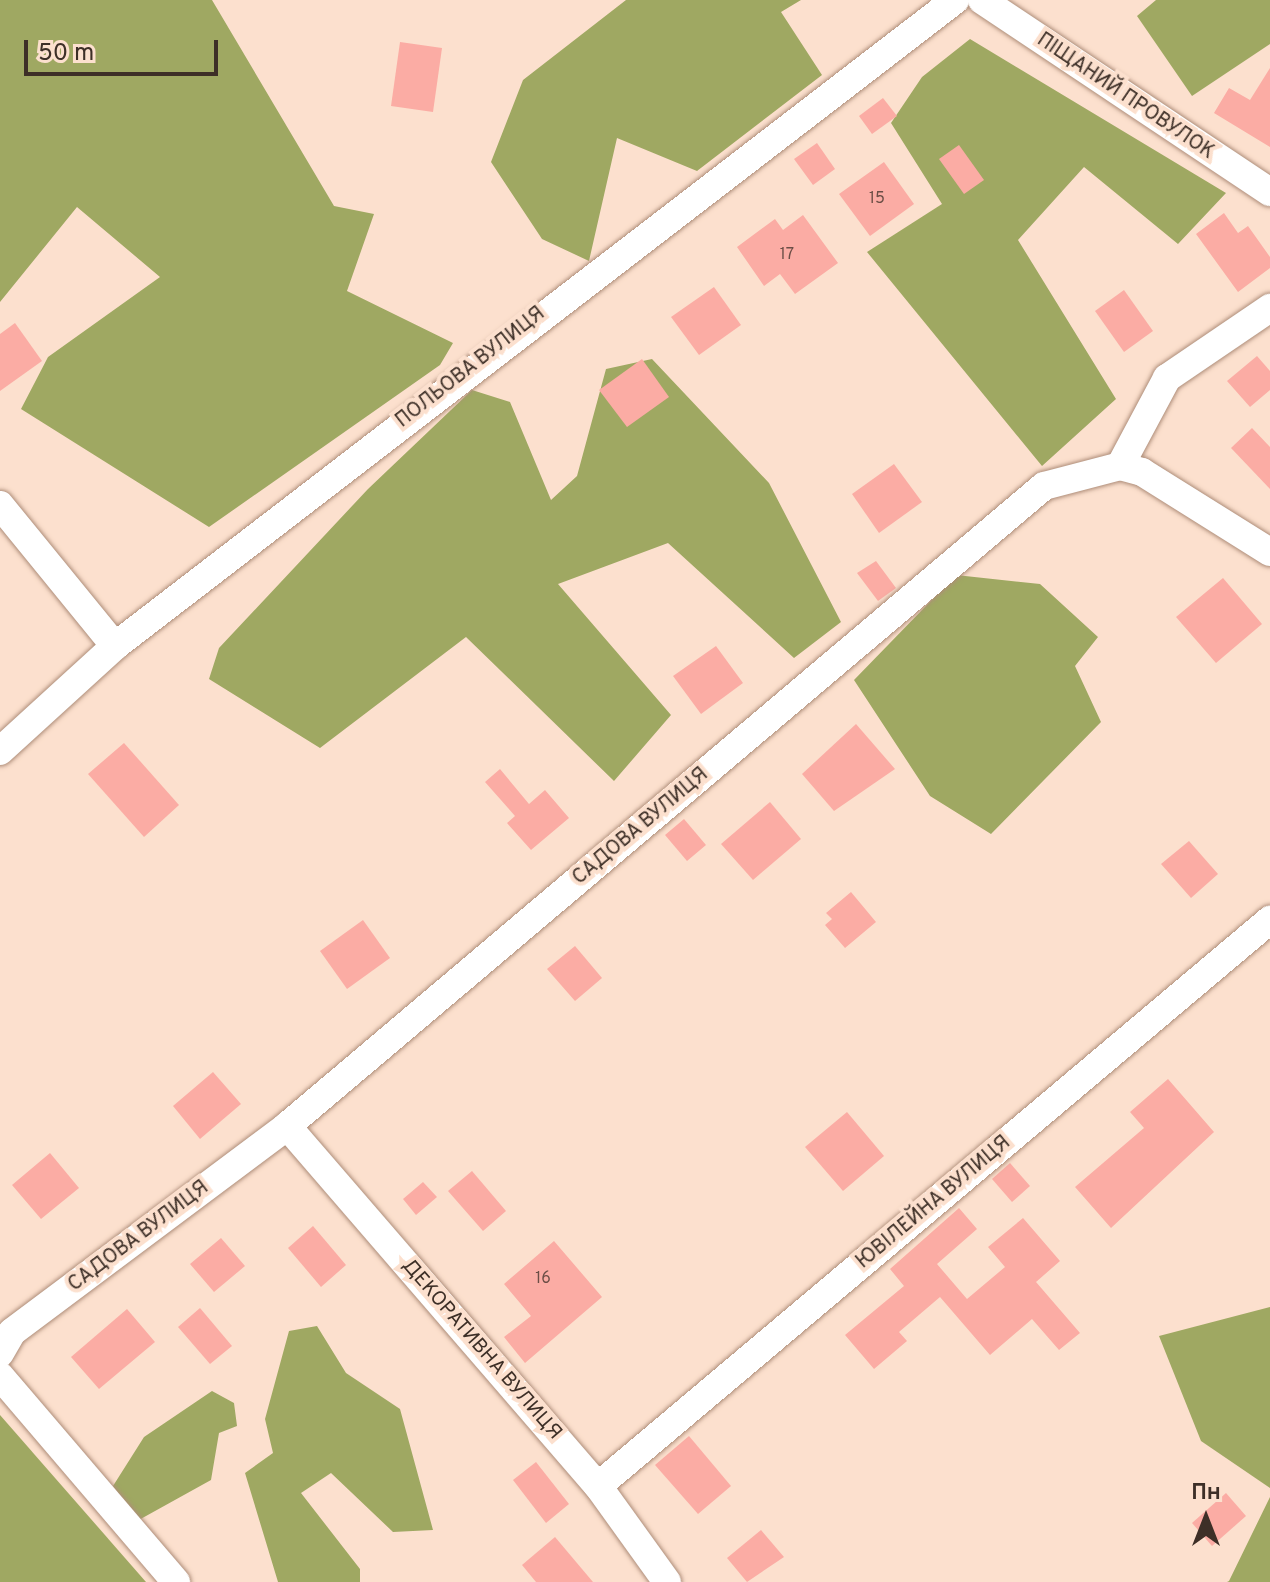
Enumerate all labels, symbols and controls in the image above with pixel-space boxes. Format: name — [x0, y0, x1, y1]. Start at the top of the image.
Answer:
scale bar — [28, 24, 222, 74]
street label: ПІЩАНИЙ ПРОВУЛОК — [1032, 29, 1218, 165]
text: 50 m — [38, 39, 94, 69]
house number: 15 — [869, 189, 885, 209]
house number: 17 — [780, 245, 794, 265]
street label: ПОЛЬОВА ВУЛИЦЯ — [391, 302, 551, 434]
street label: САДОВА ВУЛИЦЯ — [568, 763, 714, 891]
street label: ЮВІЛЕЙНА ВУЛИЦЯ — [852, 1131, 1016, 1275]
street label: САДОВА ВУЛИЦЯ — [64, 1176, 214, 1298]
street label: ДЕКОРАТИВНА ВУЛИЦЯ — [396, 1254, 566, 1446]
house number: 16 — [535, 1269, 551, 1289]
north arrow — [1166, 1478, 1246, 1558]
text: Пн — [1191, 1480, 1221, 1507]

